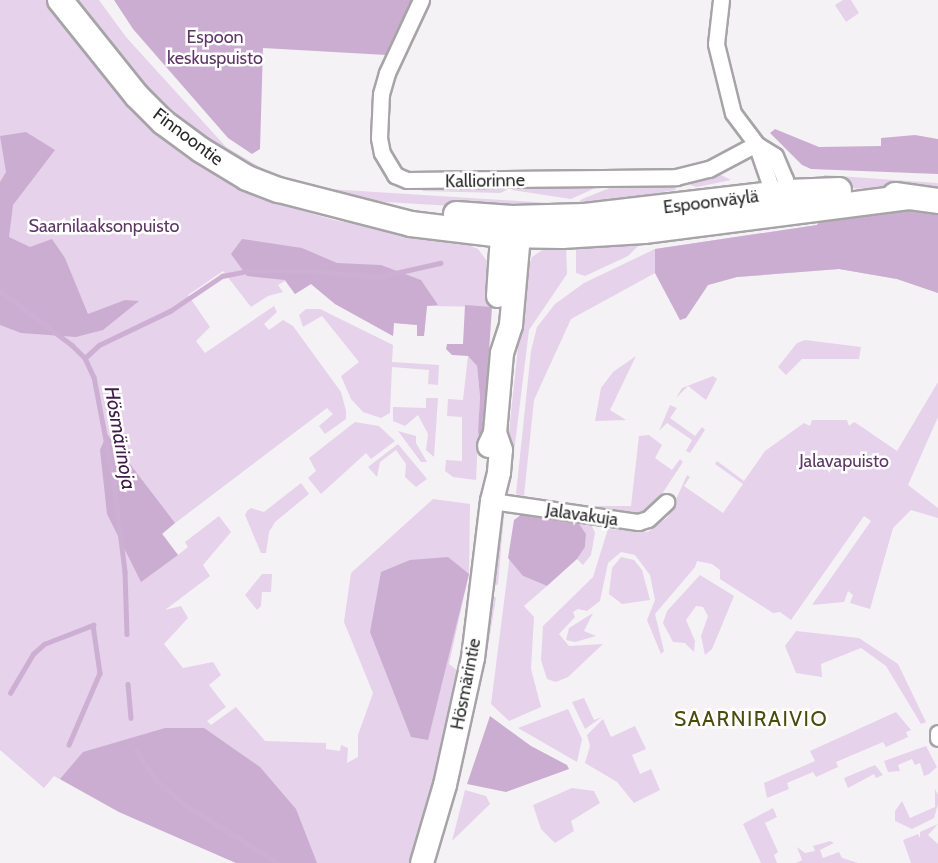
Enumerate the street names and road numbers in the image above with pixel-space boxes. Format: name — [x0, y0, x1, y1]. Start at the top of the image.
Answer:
street label: Finnoontie — [149, 104, 227, 170]
street label: Kalliorinne — [445, 170, 525, 192]
street label: Espoonväylä — [662, 185, 760, 219]
street label: Jalavakuja — [544, 499, 620, 531]
street label: Hösmärintie — [447, 636, 485, 732]

